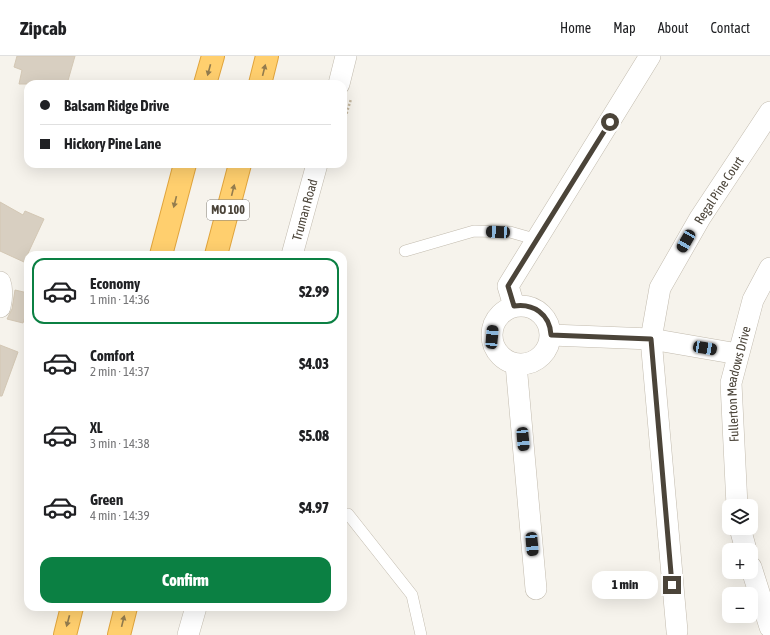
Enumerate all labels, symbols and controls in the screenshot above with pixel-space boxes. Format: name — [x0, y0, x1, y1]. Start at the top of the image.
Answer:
text: Zipcab — [20, 17, 67, 39]
text: Home — [560, 20, 591, 36]
text: Map — [613, 20, 636, 36]
text: About — [658, 20, 689, 36]
text: Contact — [711, 20, 750, 36]
one-way arrow — [206, 64, 212, 76]
one-way arrow — [261, 64, 267, 76]
text: Balsam Ridge Drive — [64, 97, 169, 114]
route start — [601, 113, 619, 131]
text: Hickory Pine Lane — [64, 135, 161, 152]
street label: Regal Pine Court — [691, 153, 746, 227]
street label: Truman Road — [289, 177, 320, 242]
one-way arrow — [230, 184, 236, 196]
one-way arrow — [172, 196, 178, 208]
road number: MO 100 — [207, 200, 249, 220]
car — [486, 225, 510, 239]
car — [675, 228, 697, 254]
icon: car — [42, 273, 78, 309]
text: Economy — [90, 275, 140, 292]
text: $2.99 — [299, 283, 329, 300]
text: 1 min · 14:36 — [90, 292, 150, 307]
street label: Fullerton Meadows Drive — [723, 324, 753, 442]
car — [485, 325, 499, 349]
car — [692, 340, 718, 356]
icon: car — [42, 345, 78, 381]
text: Comfort — [90, 347, 134, 364]
text: $4.03 — [299, 355, 329, 372]
text: 2 min · 14:37 — [90, 364, 150, 379]
icon: car — [42, 417, 78, 453]
text: XL — [90, 419, 103, 436]
text: $5.08 — [299, 427, 329, 444]
car — [516, 427, 530, 451]
text: 3 min · 14:38 — [90, 436, 150, 451]
icon: car — [42, 489, 78, 525]
text: Green — [90, 491, 123, 508]
text: $4.97 — [299, 499, 329, 516]
map controls — [722, 499, 758, 623]
button: layers — [722, 499, 758, 535]
text: 4 min · 14:39 — [90, 508, 150, 523]
car — [525, 532, 539, 556]
button: + — [722, 543, 758, 579]
button: Confirm — [40, 557, 331, 603]
callout: 1 min — [592, 571, 658, 599]
route end — [663, 576, 681, 594]
text: 1 min — [612, 577, 638, 592]
button: − — [722, 587, 758, 623]
one-way arrow — [65, 615, 71, 627]
one-way arrow — [120, 615, 126, 627]

